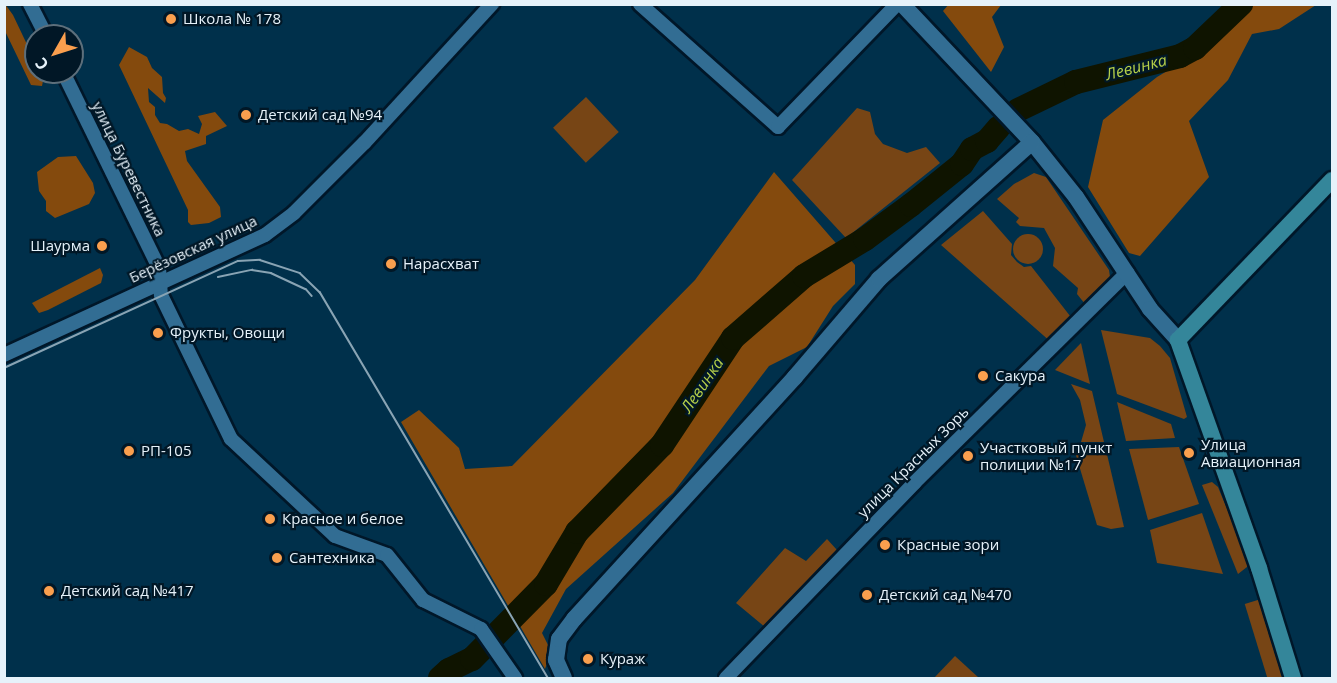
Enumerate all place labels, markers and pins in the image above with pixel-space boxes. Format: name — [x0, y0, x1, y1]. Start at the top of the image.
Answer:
place label: Школа № 178 — [183, 10, 281, 28]
marker: Школа № 178 — [164, 12, 178, 26]
place label: Детский сад №94 — [258, 106, 382, 124]
marker: Детский сад №94 — [239, 108, 253, 122]
place label: Шаурма — [30, 237, 90, 255]
marker: Шаурма — [95, 239, 109, 253]
place label: Нарасхват — [403, 255, 479, 273]
marker: Нарасхват — [384, 257, 398, 271]
place label: Фрукты, Овощи — [170, 324, 285, 342]
marker: Фрукты, Овощи — [151, 326, 165, 340]
place label: Сакура — [995, 367, 1046, 385]
marker: Сакура — [976, 369, 990, 383]
place label: Улица Авиационная — [1201, 435, 1301, 470]
place label: Участковый пункт полиции №17 — [980, 438, 1112, 473]
place label: РП-105 — [141, 442, 192, 460]
marker: РП-105 — [122, 444, 136, 458]
marker: Улица Авиационная — [1182, 446, 1196, 460]
marker: Участковый пункт полиции №17 — [961, 449, 975, 463]
place label: Красное и белое — [282, 510, 403, 528]
marker: Красное и белое — [263, 512, 277, 526]
place label: Красные зори — [897, 536, 999, 554]
marker: Красные зори — [878, 538, 892, 552]
place label: Сантехника — [289, 549, 375, 567]
marker: Сантехника — [270, 551, 284, 565]
place label: Детский сад №417 — [61, 582, 194, 600]
marker: Детский сад №417 — [42, 584, 56, 598]
place label: Детский сад №470 — [879, 586, 1012, 604]
marker: Детский сад №470 — [860, 588, 874, 602]
place label: Кураж — [600, 650, 645, 668]
marker: Кураж — [581, 652, 595, 666]

